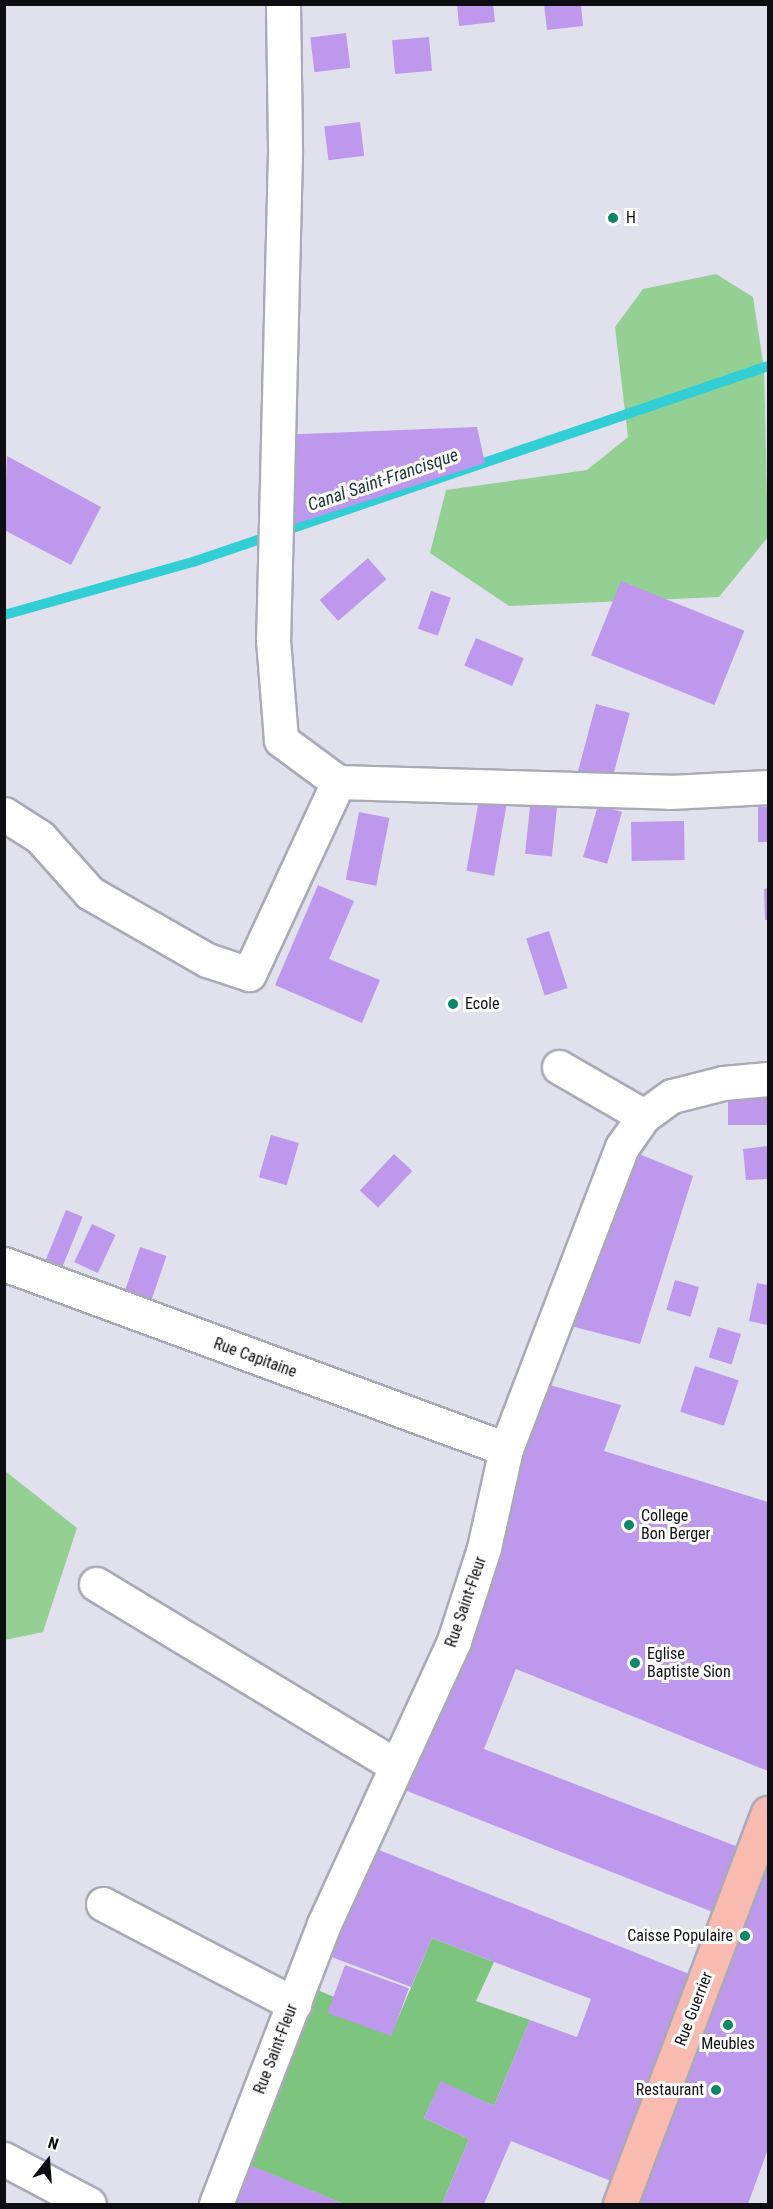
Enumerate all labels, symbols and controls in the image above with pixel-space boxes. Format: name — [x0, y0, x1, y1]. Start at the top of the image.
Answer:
place label: H — [626, 208, 636, 228]
marker: H — [604, 209, 622, 227]
water label: Canal Saint-Francisque — [305, 444, 461, 516]
place label: Ecole — [465, 994, 499, 1014]
marker: Ecole — [446, 997, 460, 1011]
street label: Rue Capitaine — [211, 1334, 299, 1382]
place label: College Bon Berger — [641, 1506, 710, 1544]
marker: College Bon Berger — [622, 1518, 636, 1532]
street label: Rue Saint-Fleur — [441, 1554, 491, 1650]
place label: Eglise Baptiste Sion — [647, 1644, 731, 1682]
marker: Eglise Baptiste Sion — [628, 1656, 642, 1670]
place label: Caisse Populaire — [627, 1926, 733, 1946]
marker: Caisse Populaire — [738, 1929, 752, 1943]
street label: Rue Guerrier — [671, 1969, 717, 2049]
street label: Rue Saint-Fleur — [250, 2001, 302, 2097]
marker: Meubles — [721, 2018, 735, 2032]
place label: Meubles — [701, 2034, 755, 2054]
place label: Restaurant — [636, 2080, 704, 2100]
marker: Restaurant — [709, 2083, 723, 2097]
north arrow — [18, 2131, 78, 2191]
text: N — [46, 2133, 61, 2154]

